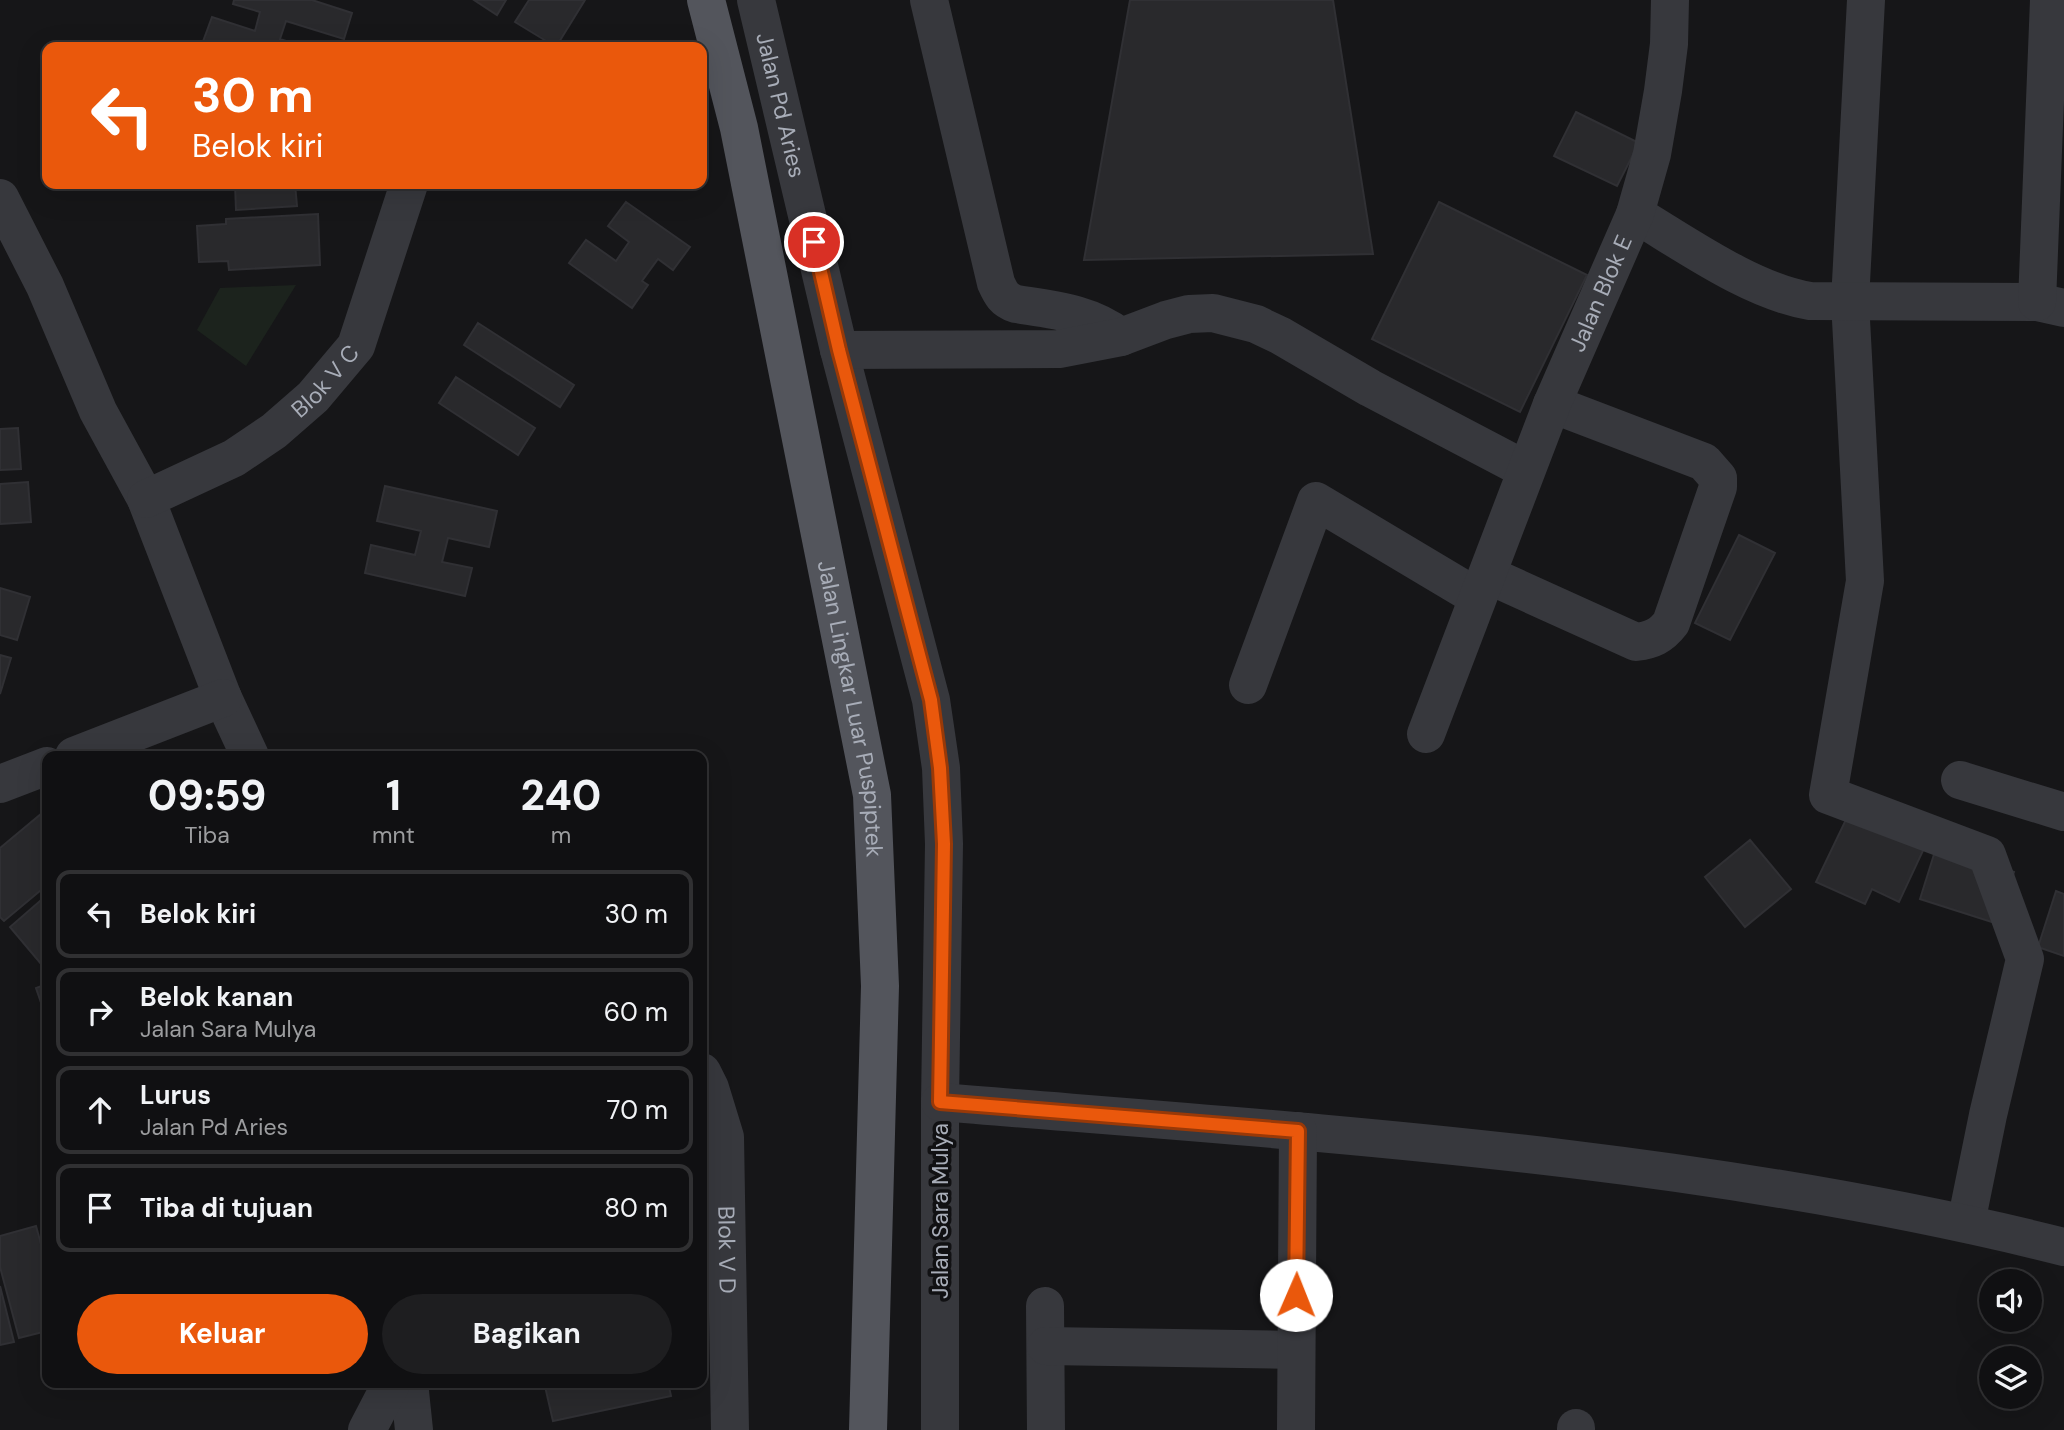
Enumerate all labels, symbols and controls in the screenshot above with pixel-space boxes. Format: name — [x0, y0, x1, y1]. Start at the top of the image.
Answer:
street label: Jalan Pd Aries — [749, 30, 813, 181]
text: 30 m — [192, 63, 314, 127]
icon: left — [77, 70, 168, 161]
text: Belok kiri — [192, 125, 324, 167]
pin — [784, 212, 844, 272]
icon: arrive — [795, 223, 833, 261]
street label: Jalan Blok E — [1562, 230, 1639, 356]
street label: Blok V C — [285, 338, 366, 424]
street label: Jalan Lingkar Luar Puspiptek — [811, 558, 890, 858]
text: 09:59 — [148, 768, 266, 823]
text: 1 — [386, 768, 401, 823]
text: 240 — [521, 768, 601, 823]
text: Tiba — [184, 820, 230, 850]
text: mnt — [372, 820, 415, 850]
text: m — [551, 820, 571, 850]
icon: left — [81, 895, 119, 933]
text: Belok kiri — [140, 897, 256, 931]
text: 30 m — [605, 897, 668, 931]
text: Belok kanan — [140, 980, 293, 1014]
icon: right — [81, 993, 119, 1031]
text: 60 m — [604, 995, 668, 1029]
text: Jalan Sara Mulya — [140, 1014, 316, 1044]
text: Lurus — [140, 1078, 211, 1112]
icon: ahead — [81, 1091, 119, 1129]
text: 70 m — [607, 1093, 668, 1127]
text: Jalan Pd Aries — [140, 1112, 288, 1142]
street label: Jalan Sara Mulya — [925, 1123, 955, 1299]
icon: arrive — [81, 1189, 119, 1227]
text: Tiba di tujuan — [140, 1191, 313, 1225]
text: 80 m — [604, 1191, 668, 1225]
street label: Blok V D — [711, 1206, 743, 1294]
position arrow — [1259, 1258, 1333, 1332]
map controls — [1979, 1269, 2042, 1409]
button: sound — [1979, 1269, 2042, 1332]
button: Keluar — [77, 1294, 368, 1374]
button: Bagikan — [382, 1294, 672, 1374]
button: layers — [1979, 1346, 2042, 1409]

